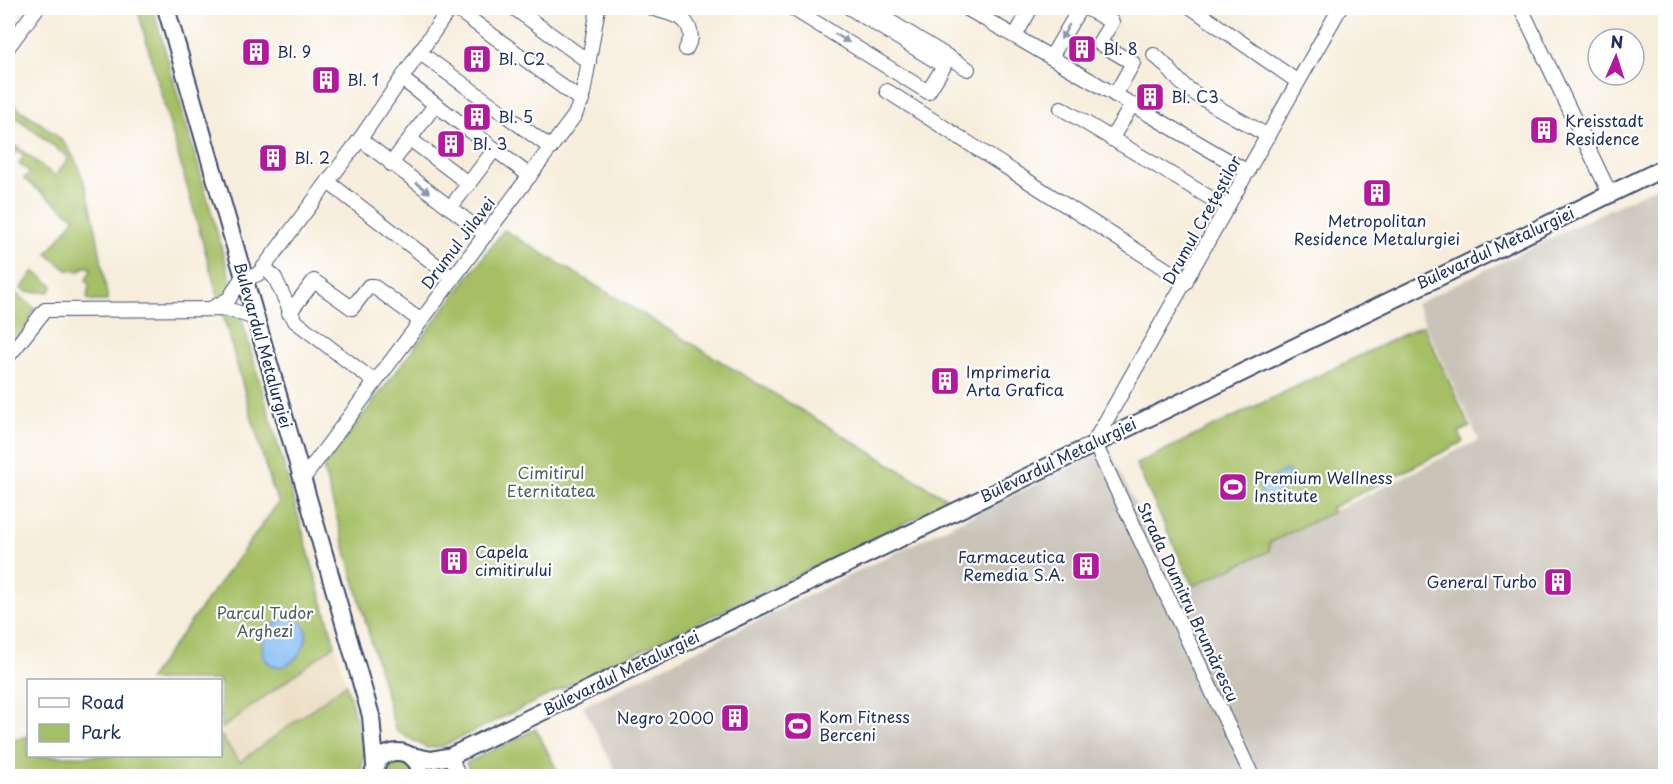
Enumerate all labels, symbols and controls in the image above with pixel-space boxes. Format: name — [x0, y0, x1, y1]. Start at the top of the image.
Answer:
one-way arrow — [1060, 24, 1071, 40]
north arrow — [1586, 27, 1646, 87]
text: N — [1610, 29, 1624, 53]
one-way arrow — [834, 33, 850, 44]
building icon: Bl. 8 — [1066, 33, 1098, 65]
building icon: Bl. 9 — [240, 36, 272, 68]
place label: Bl. 8 — [1103, 36, 1138, 60]
place label: Bl. 9 — [277, 39, 311, 63]
building icon: Bl. C2 — [461, 43, 493, 75]
place label: Bl. C2 — [498, 46, 545, 70]
building icon: Bl. 1 — [310, 64, 342, 96]
place label: Bl. 1 — [347, 67, 379, 91]
building icon: Bl. C3 — [1134, 81, 1166, 113]
place label: Bl. C3 — [1171, 84, 1219, 108]
building icon: Bl. 5 — [461, 101, 493, 133]
place label: Bl. 5 — [498, 104, 533, 128]
place label: Kreisstadt Residence — [1565, 108, 1644, 150]
building icon: Kreisstadt Residence — [1528, 114, 1560, 146]
building icon: Bl. 3 — [435, 128, 467, 160]
place label: Bl. 3 — [472, 131, 507, 155]
building icon: Bl. 2 — [257, 142, 289, 174]
place label: Bl. 2 — [294, 145, 330, 169]
street label: Drumul Crețeștilor — [1156, 150, 1247, 288]
building icon: Metropolitan Residence Metalurgiei — [1361, 177, 1393, 209]
one-way arrow — [415, 181, 430, 193]
street label: Drumul Jilavei — [414, 191, 500, 294]
street label: Bulevardul Metalurgiei — [1411, 200, 1578, 294]
place label: Metropolitan Residence Metalurgiei — [1294, 208, 1460, 250]
street label: Bulevardul Metalurgiei — [229, 259, 299, 431]
place label: Imprimeria Arta Grafica — [966, 359, 1064, 401]
building icon: Imprimeria Arta Grafica — [929, 365, 961, 397]
street label: Bulevardul Metalurgiei — [975, 411, 1140, 508]
park label: Cimitirul Eternitatea — [507, 460, 595, 502]
place label: Premium Wellness Institute — [1254, 465, 1392, 507]
sports icon: Premium Wellness Institute — [1217, 471, 1249, 503]
street label: Strada Dumitru Brumărescu — [1132, 498, 1246, 706]
place label: Capela cimitirului — [475, 539, 552, 581]
place label: Farmaceutica Remedia S.A. — [958, 544, 1065, 586]
building icon: Capela cimitirului — [438, 545, 470, 577]
building icon: Farmaceutica Remedia S.A. — [1070, 550, 1102, 582]
building icon: General Turbo — [1542, 566, 1574, 598]
place label: General Turbo — [1426, 569, 1537, 593]
park label: Parcul Tudor Arghezi — [217, 600, 314, 642]
street label: Bulevardul Metalurgiei — [538, 624, 703, 721]
legend — [27, 679, 222, 757]
text: Road — [81, 688, 125, 715]
building icon: Negro 2000 — [719, 702, 751, 734]
place label: Kom Fitness Berceni — [819, 704, 910, 746]
place label: Negro 2000 — [616, 705, 714, 729]
sports icon: Kom Fitness Berceni — [782, 710, 814, 742]
text: Park — [81, 718, 121, 745]

